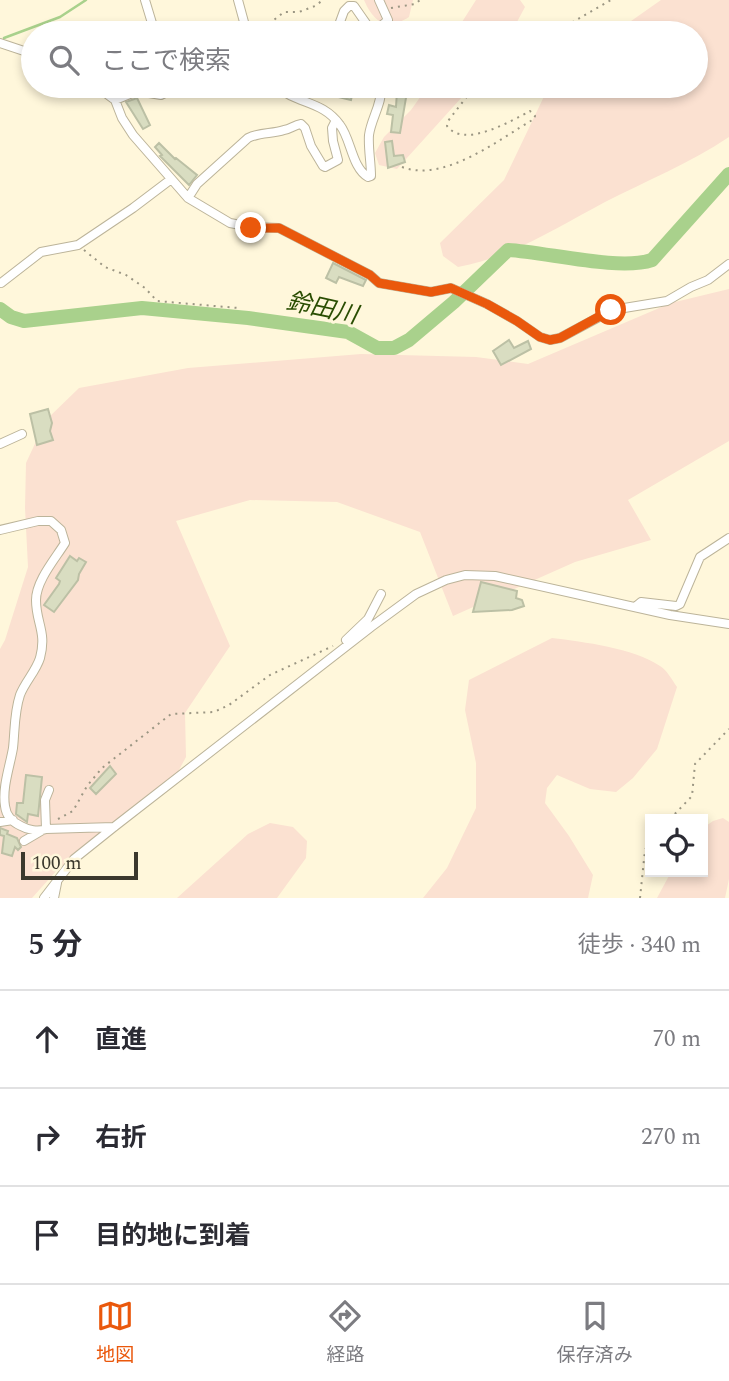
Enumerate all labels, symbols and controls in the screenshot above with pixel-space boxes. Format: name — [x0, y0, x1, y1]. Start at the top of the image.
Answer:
search box — [21, 21, 708, 98]
icon: search — [45, 41, 83, 79]
text: ここで検索 — [101, 41, 231, 81]
route end — [235, 212, 266, 243]
water label: 鈴田川 — [283, 284, 364, 335]
route start — [595, 294, 626, 325]
map controls — [645, 814, 708, 877]
button: locate — [645, 814, 708, 877]
scale bar — [21, 849, 138, 881]
text: 100 m — [32, 849, 82, 878]
text: 5 分 — [28, 922, 82, 968]
text: 徒歩 · 340 m — [578, 928, 701, 963]
icon: ahead — [28, 1020, 66, 1058]
text: 直進 — [95, 1020, 147, 1060]
text: 70 m — [652, 1022, 701, 1057]
icon: right — [28, 1118, 66, 1156]
text: 右折 — [95, 1118, 147, 1158]
text: 270 m — [641, 1120, 701, 1155]
icon: arrive — [28, 1216, 66, 1254]
text: 目的地に到着 — [95, 1216, 251, 1256]
tab: 地図 — [96, 1297, 134, 1370]
tab: 経路 — [326, 1297, 365, 1370]
tab: 保存済み — [557, 1297, 633, 1370]

